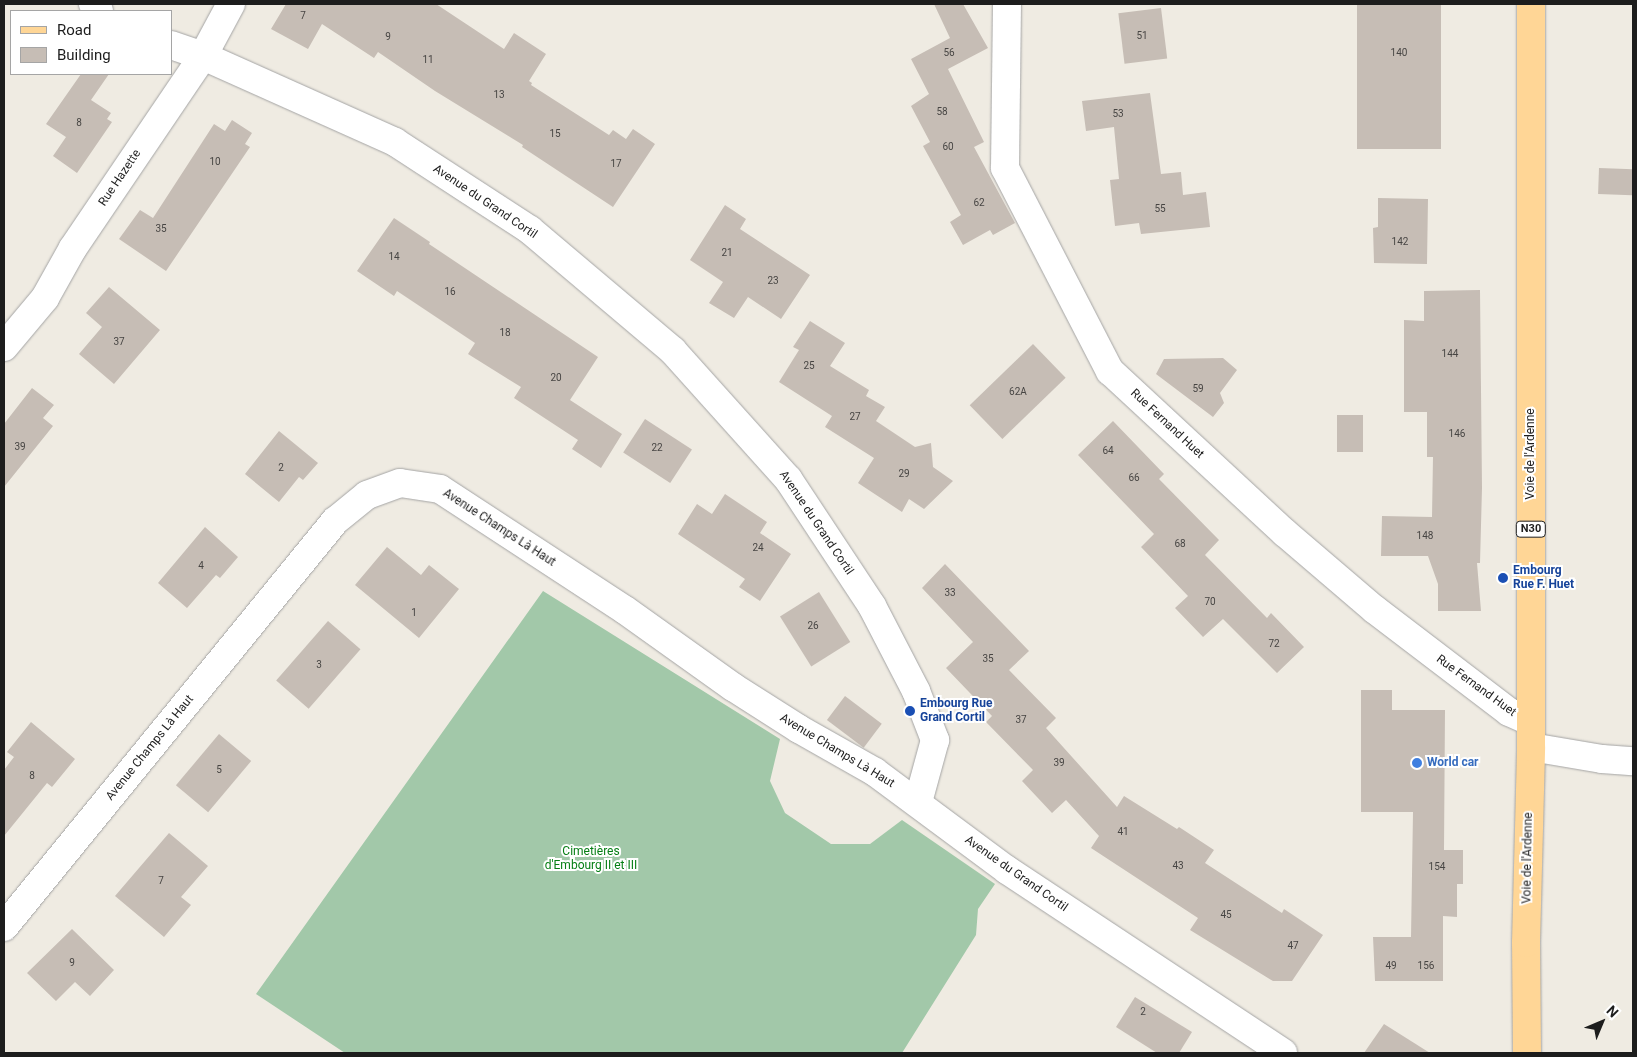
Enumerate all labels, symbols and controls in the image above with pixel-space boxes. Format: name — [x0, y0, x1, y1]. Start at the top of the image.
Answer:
legend — [10, 10, 172, 75]
house number: 7 — [300, 10, 306, 22]
text: Road — [57, 21, 91, 39]
house number: 51 — [1136, 30, 1148, 42]
house number: 9 — [385, 31, 391, 43]
text: Building — [57, 46, 111, 64]
house number: 56 — [943, 47, 955, 59]
house number: 140 — [1391, 47, 1407, 59]
house number: 11 — [422, 54, 434, 66]
house number: 13 — [493, 89, 505, 101]
house number: 58 — [936, 106, 948, 118]
house number: 53 — [1112, 108, 1124, 120]
house number: 8 — [76, 117, 82, 129]
house number: 15 — [549, 128, 561, 140]
house number: 60 — [942, 141, 954, 153]
street label: Rue Hazette — [96, 147, 144, 209]
house number: 10 — [209, 156, 221, 168]
house number: 17 — [610, 158, 622, 170]
street label: Avenue du Grand Cortil — [430, 162, 540, 242]
house number: 62 — [973, 197, 985, 209]
house number: 55 — [1154, 203, 1166, 215]
house number: 35 — [155, 223, 167, 235]
house number: 142 — [1392, 236, 1408, 248]
house number: 21 — [721, 247, 733, 259]
house number: 14 — [388, 251, 400, 263]
house number: 23 — [767, 275, 779, 287]
house number: 16 — [444, 286, 456, 298]
house number: 18 — [499, 327, 511, 339]
house number: 37 — [113, 336, 125, 348]
house number: 144 — [1442, 348, 1458, 360]
house number: 25 — [803, 360, 815, 372]
house number: 20 — [550, 372, 562, 384]
house number: 59 — [1192, 383, 1204, 395]
house number: 62A — [1009, 386, 1027, 398]
street label: Rue Fernand Huet — [1127, 386, 1207, 462]
street label: Voie de l'Ardenne — [1524, 408, 1538, 500]
house number: 27 — [849, 411, 861, 423]
house number: 146 — [1449, 428, 1465, 440]
house number: 39 — [14, 441, 26, 453]
house number: 22 — [651, 442, 663, 454]
house number: 64 — [1102, 445, 1114, 457]
house number: 2 — [278, 462, 284, 474]
street label: Avenue du Grand Cortil — [776, 468, 856, 578]
house number: 29 — [898, 468, 910, 480]
house number: 66 — [1128, 472, 1140, 484]
street label: Avenue Champs Là Haut — [440, 486, 558, 570]
road number: N30 — [1515, 520, 1547, 538]
house number: 148 — [1417, 530, 1433, 542]
house number: 68 — [1174, 538, 1186, 550]
house number: 24 — [752, 542, 764, 554]
house number: 4 — [198, 560, 204, 572]
place label: Embourg Rue F. Huet — [1513, 564, 1574, 592]
marker: Embourg Rue F. Huet — [1497, 572, 1509, 584]
house number: 33 — [944, 587, 956, 599]
house number: 70 — [1204, 596, 1216, 608]
house number: 1 — [411, 607, 417, 619]
house number: 26 — [807, 620, 819, 632]
house number: 72 — [1268, 638, 1280, 650]
street label: Rue Fernand Huet — [1433, 652, 1519, 720]
house number: 35 — [982, 653, 994, 665]
house number: 3 — [316, 659, 322, 671]
street label: Avenue Champs Là Haut — [103, 692, 197, 804]
place label: Embourg Rue Grand Cortil — [920, 697, 992, 725]
marker: Embourg Rue Grand Cortil — [904, 705, 916, 717]
street label: Avenue Champs Là Haut — [777, 711, 897, 791]
house number: 37 — [1015, 714, 1027, 726]
place label: World car — [1427, 756, 1478, 770]
house number: 39 — [1053, 757, 1065, 769]
marker: World car — [1411, 757, 1423, 769]
house number: 5 — [216, 764, 222, 776]
house number: 8 — [29, 770, 35, 782]
street label: Voie de l'Ardenne — [1520, 812, 1536, 904]
house number: 41 — [1117, 826, 1129, 838]
street label: Avenue du Grand Cortil — [962, 833, 1070, 915]
park label: Cimetières d'Embourg II et III — [545, 845, 637, 873]
house number: 43 — [1172, 860, 1184, 872]
house number: 154 — [1429, 861, 1445, 873]
house number: 7 — [158, 875, 164, 887]
house number: 45 — [1220, 909, 1232, 921]
house number: 47 — [1287, 940, 1299, 952]
house number: 9 — [69, 957, 75, 969]
house number: 49 — [1385, 960, 1397, 972]
house number: 156 — [1418, 960, 1434, 972]
north arrow — [1577, 997, 1627, 1047]
text: N — [1603, 1002, 1622, 1021]
house number: 2 — [1140, 1006, 1146, 1018]

